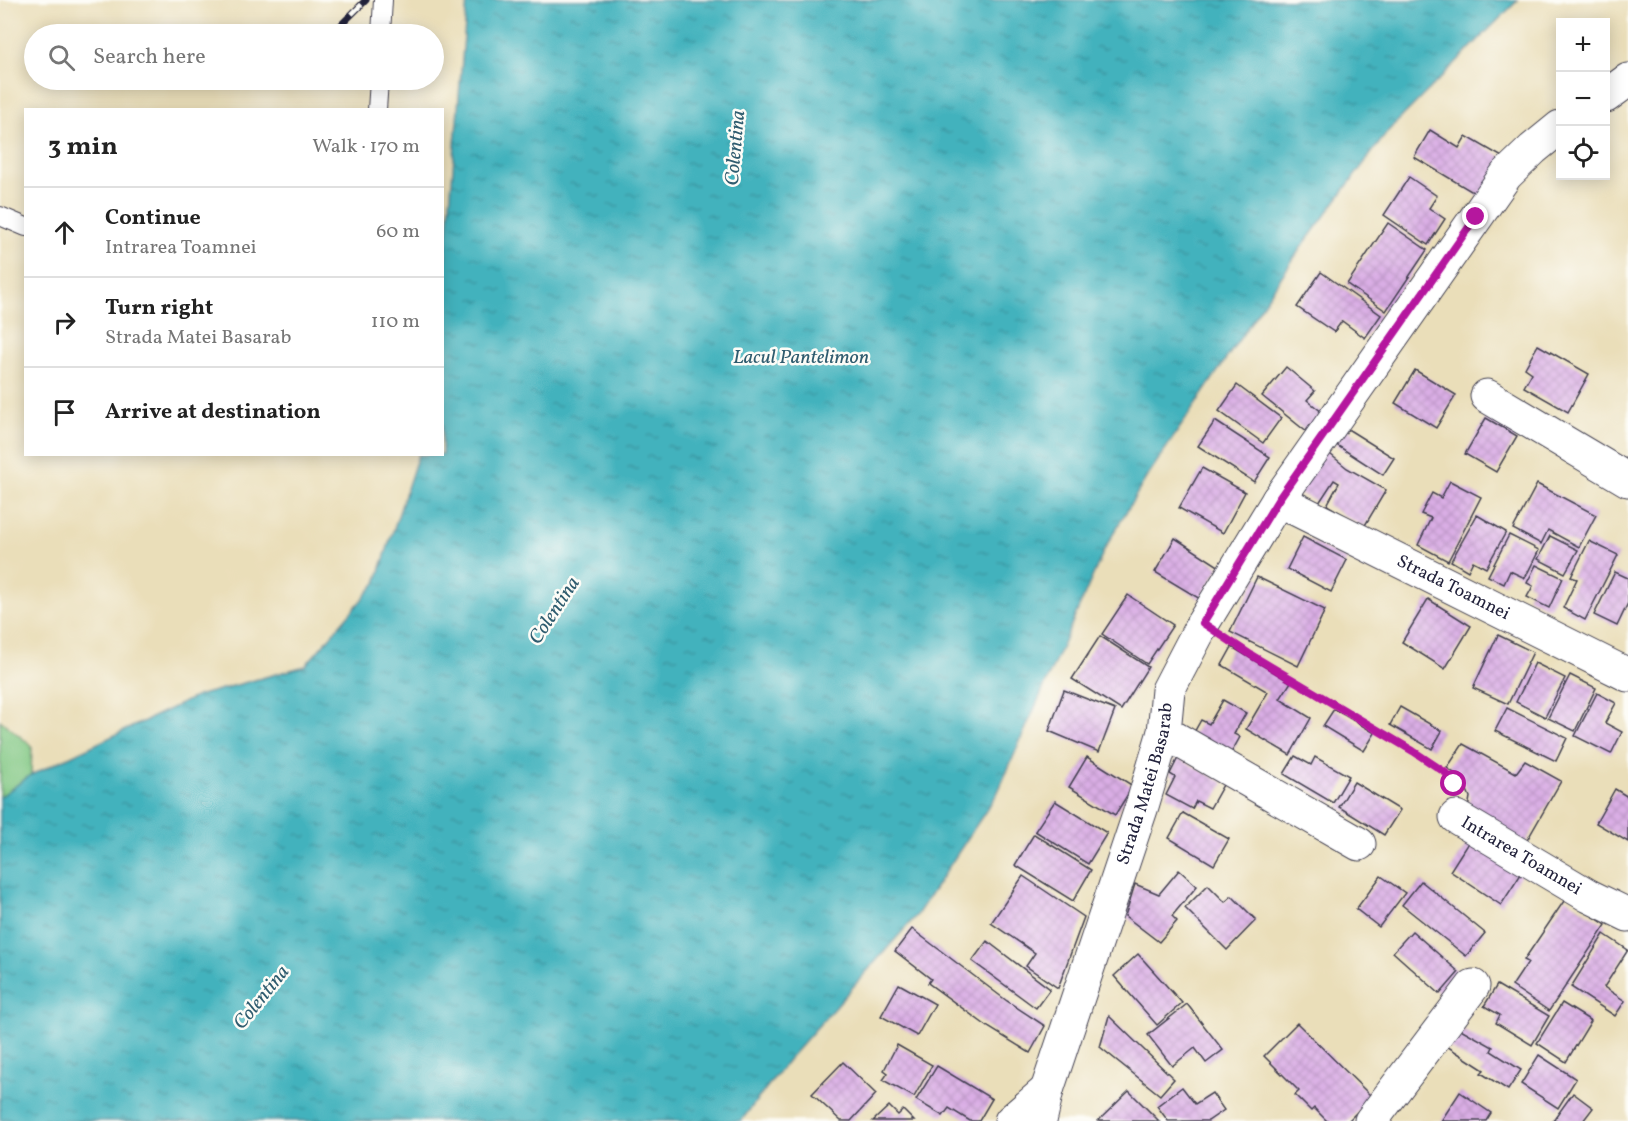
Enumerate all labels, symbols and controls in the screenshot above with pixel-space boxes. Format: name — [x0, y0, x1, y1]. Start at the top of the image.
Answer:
map controls — [1556, 18, 1610, 180]
button: + — [1556, 18, 1610, 72]
search box — [24, 24, 444, 90]
icon: search — [45, 41, 78, 74]
text: Search here — [93, 42, 206, 73]
button: − — [1556, 72, 1610, 126]
water label: Colentina — [719, 109, 753, 187]
button: locate — [1556, 126, 1610, 180]
text: 3 min — [48, 129, 118, 165]
text: Walk · 170 m — [312, 133, 420, 161]
text: Continue — [105, 203, 201, 234]
route end — [1462, 203, 1488, 229]
icon: ahead — [48, 216, 81, 249]
text: 60 m — [376, 218, 420, 246]
text: Intrarea Toamnei — [105, 234, 257, 262]
text: Turn right — [105, 293, 213, 324]
icon: right — [48, 306, 81, 339]
text: 110 m — [371, 308, 420, 336]
text: Strada Matei Basarab — [105, 324, 291, 352]
water label: Lacul Pantelimon — [733, 344, 869, 372]
icon: arrive — [48, 396, 81, 429]
text: Arrive at destination — [105, 397, 321, 428]
street label: Strada Toamnei — [1393, 549, 1514, 626]
water label: Colentina — [523, 572, 587, 650]
street label: Strada Matei Basarab — [1111, 701, 1179, 868]
route start — [1440, 770, 1466, 796]
street label: Intrarea Toamnei — [1456, 810, 1586, 901]
water label: Colentina — [227, 960, 297, 1036]

